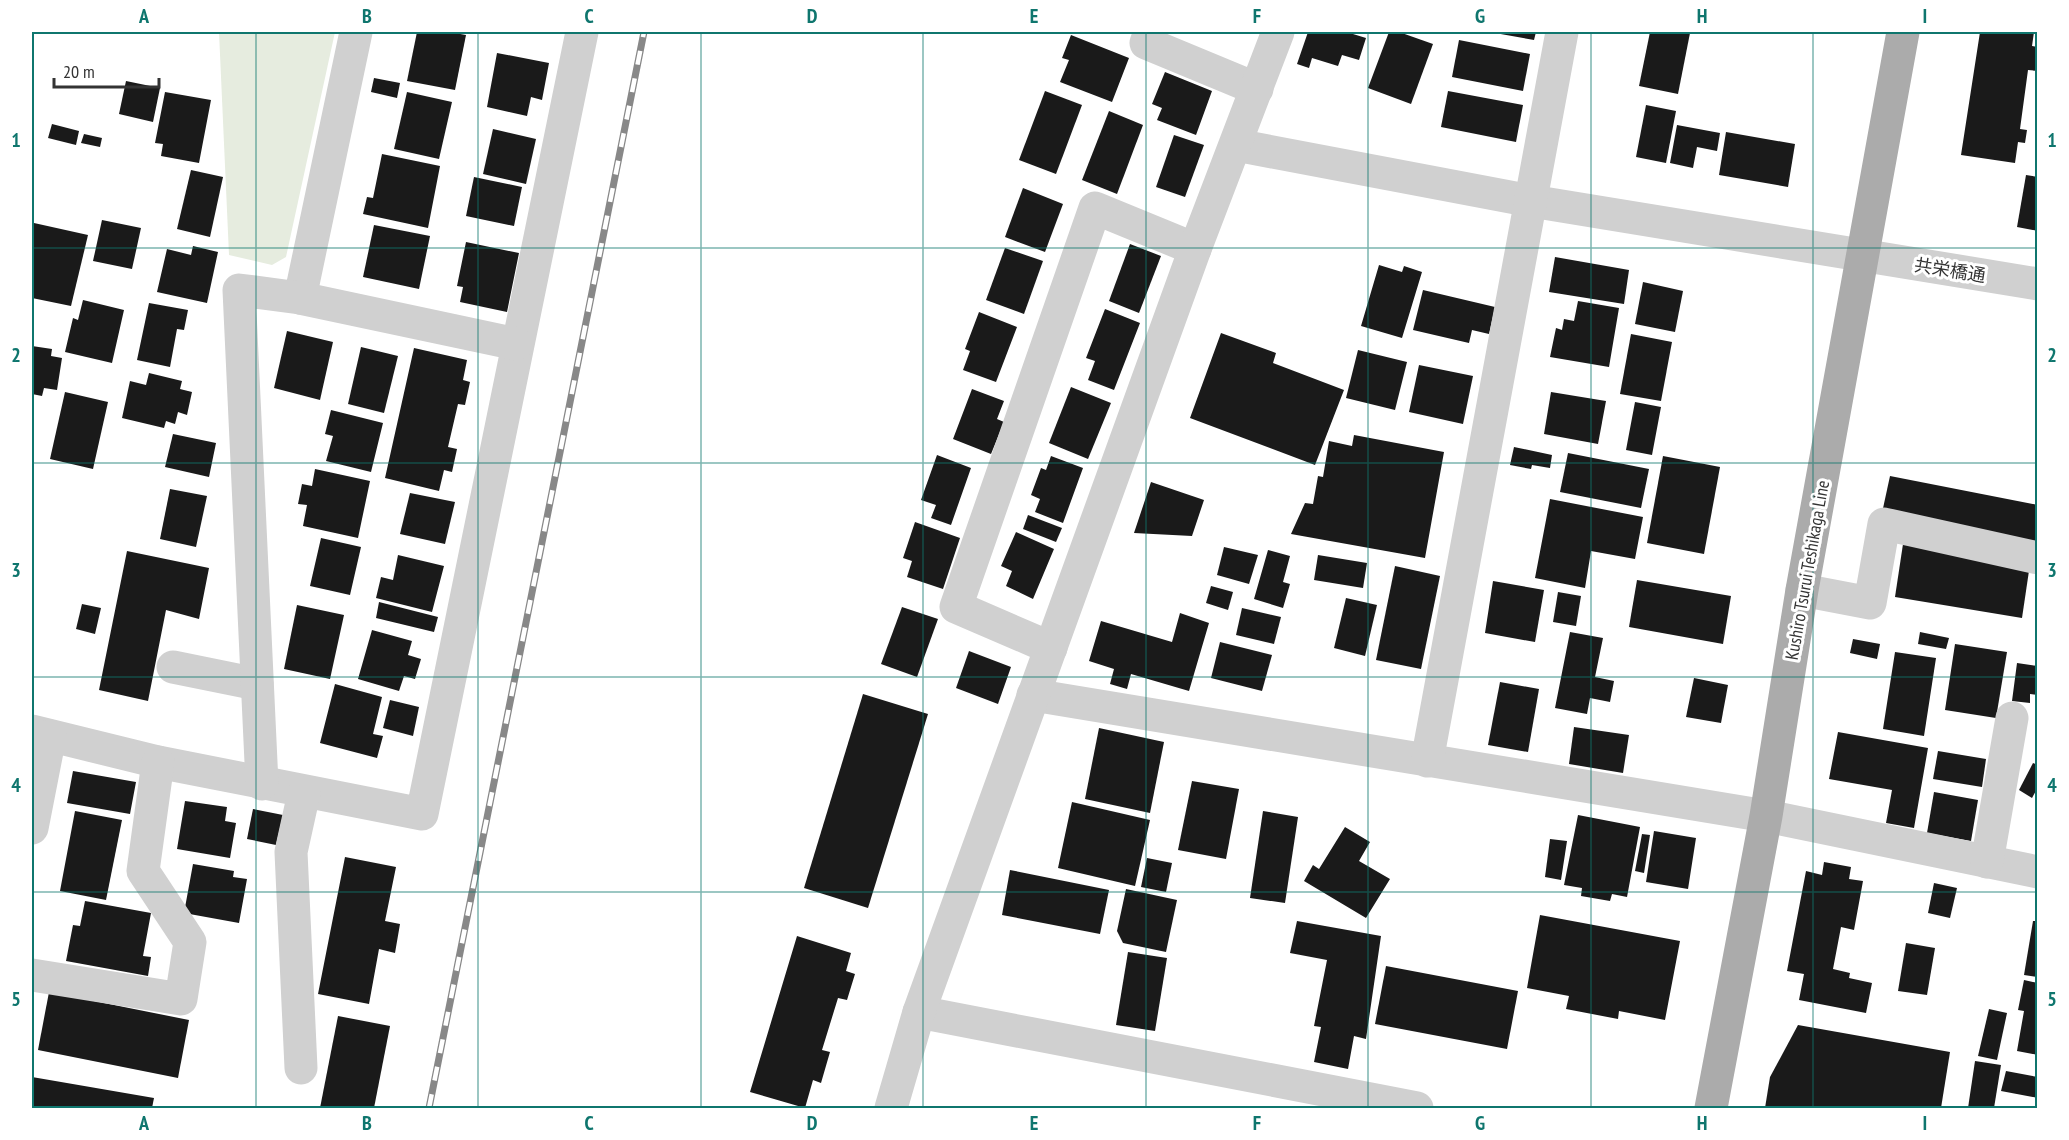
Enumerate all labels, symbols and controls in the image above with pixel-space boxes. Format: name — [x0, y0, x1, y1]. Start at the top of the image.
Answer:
text: A — [138, 3, 150, 29]
text: B — [362, 3, 372, 29]
text: C — [584, 3, 594, 29]
text: D — [807, 3, 818, 29]
text: E — [1030, 3, 1038, 29]
text: F — [1253, 3, 1261, 29]
text: G — [1475, 3, 1485, 29]
text: H — [1697, 3, 1707, 29]
text: I — [1923, 3, 1927, 29]
scale bar — [54, 51, 159, 89]
text: 20 m — [63, 60, 95, 83]
text: 1 — [11, 127, 21, 153]
text: 1 — [2047, 127, 2057, 153]
street label: 共栄橋通 — [1913, 253, 1987, 287]
text: 2 — [11, 342, 21, 368]
text: 2 — [2047, 342, 2057, 368]
street label: Kushiro Tsurui Teshikaga Line — [1780, 478, 1834, 662]
text: 3 — [11, 557, 21, 583]
text: 3 — [2047, 557, 2057, 583]
text: 4 — [11, 772, 21, 798]
text: 4 — [2047, 772, 2057, 798]
text: 5 — [11, 986, 21, 1012]
text: 5 — [2047, 986, 2057, 1012]
text: A — [138, 1110, 150, 1136]
text: B — [362, 1110, 372, 1136]
text: C — [584, 1110, 594, 1136]
text: D — [807, 1110, 818, 1136]
text: E — [1030, 1110, 1038, 1136]
text: F — [1253, 1110, 1261, 1136]
text: G — [1475, 1110, 1485, 1136]
text: H — [1697, 1110, 1707, 1136]
text: I — [1923, 1110, 1927, 1136]

